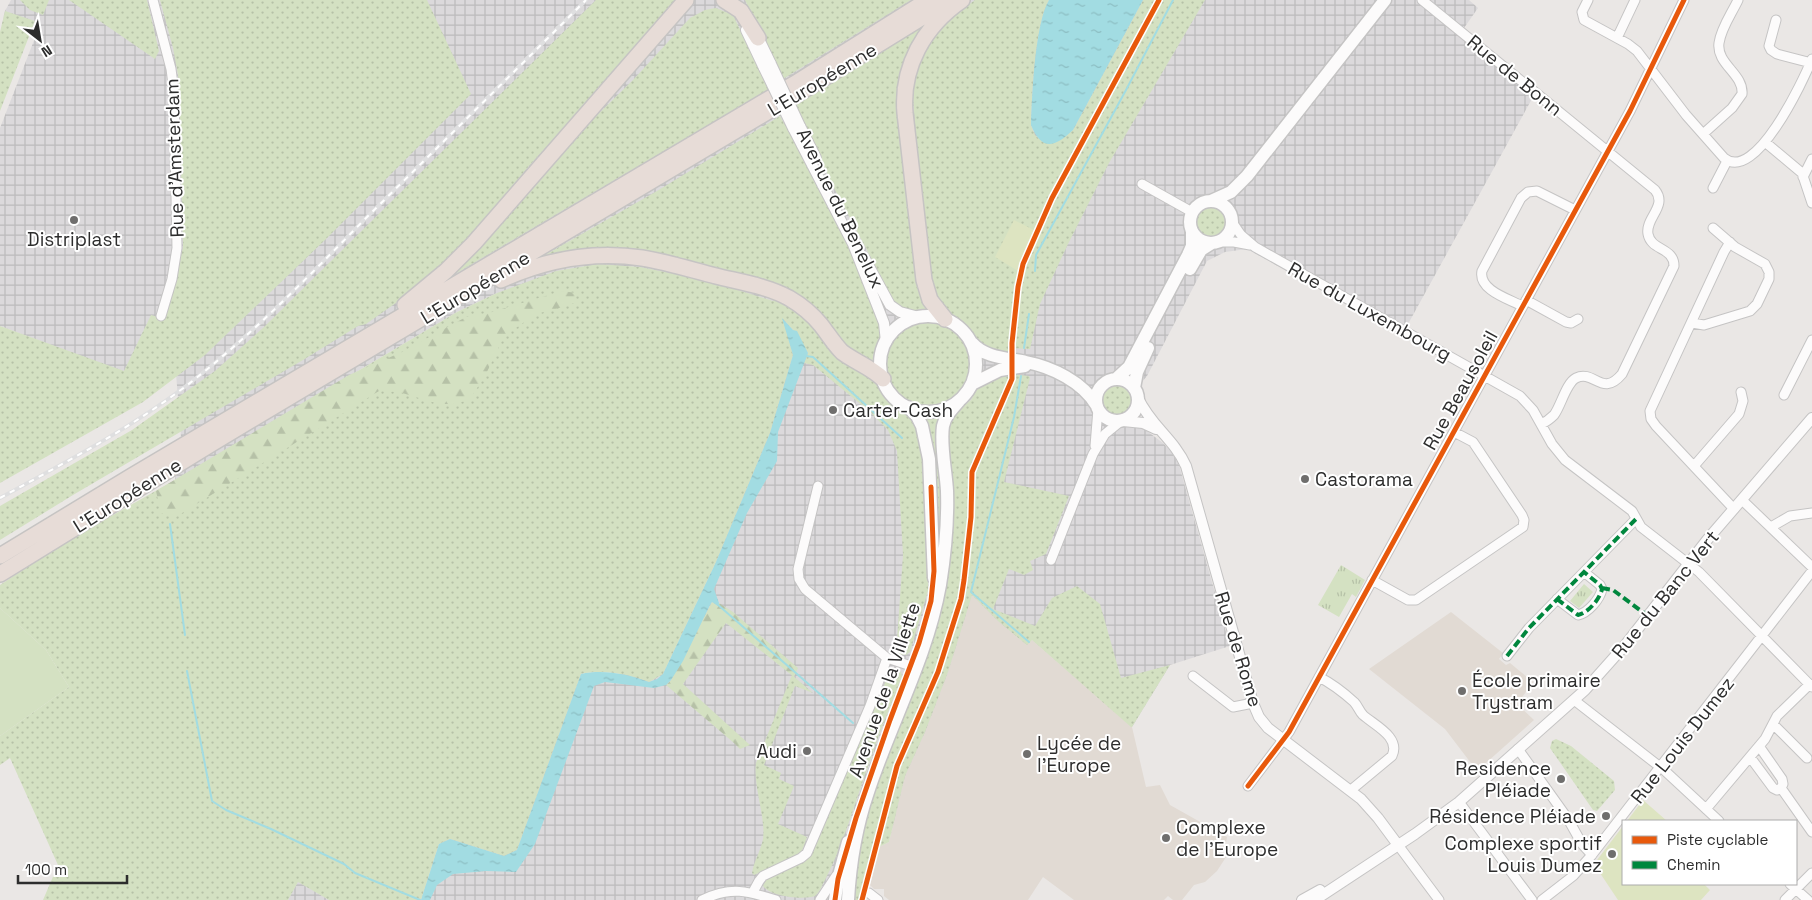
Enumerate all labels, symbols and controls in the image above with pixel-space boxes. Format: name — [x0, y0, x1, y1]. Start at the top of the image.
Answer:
north arrow — [15, 15, 65, 65]
street label: Rue de Bonn — [1462, 29, 1568, 122]
street label: L'Européenne — [763, 37, 882, 122]
text: N — [38, 41, 55, 61]
street label: Rue d'Amsterdam — [159, 78, 190, 238]
street label: Avenue du Benelux — [791, 124, 890, 292]
marker: Distriplast — [68, 214, 80, 226]
place label: Distriplast — [27, 227, 121, 252]
street label: L'Européenne — [416, 245, 535, 330]
street label: Rue du Luxembourg — [1284, 256, 1456, 367]
street label: Rue Beausoleil — [1417, 326, 1504, 454]
place label: Carter-Cash — [843, 398, 953, 423]
marker: Carter-Cash — [827, 404, 839, 416]
street label: L'Européenne — [68, 452, 186, 539]
place label: Castorama — [1315, 467, 1413, 492]
marker: Castorama — [1299, 473, 1311, 485]
street label: Rue du Banc Vert — [1606, 525, 1725, 664]
street label: Rue de Rome — [1209, 588, 1268, 710]
street label: Avenue de la Villette — [843, 599, 926, 781]
place label: École primaire Trystram — [1472, 668, 1601, 715]
street label: Rue Louis Dumez — [1625, 672, 1740, 809]
marker: École primaire Trystram — [1456, 685, 1468, 697]
place label: Lycée de l'Europe — [1037, 731, 1121, 778]
place label: Audi — [757, 739, 797, 764]
marker: Audi — [801, 745, 813, 757]
marker: Lycée de l'Europe — [1021, 748, 1033, 760]
place label: Residence Pléiade — [1455, 756, 1551, 803]
marker: Residence Pléiade — [1555, 773, 1567, 785]
place label: Résidence Pléiade — [1429, 804, 1596, 829]
marker: Résidence Pléiade — [1600, 810, 1612, 822]
place label: Complexe de l'Europe — [1176, 815, 1278, 862]
legend — [1622, 820, 1797, 885]
text: Piste cyclable — [1667, 830, 1769, 849]
place label: Complexe sportif Louis Dumez — [1444, 831, 1602, 878]
marker: Complexe de l'Europe — [1160, 832, 1172, 844]
marker: Complexe sportif Louis Dumez — [1606, 848, 1618, 860]
scale bar — [18, 852, 126, 884]
text: Chemin — [1667, 855, 1720, 874]
text: 100 m — [25, 860, 67, 879]

